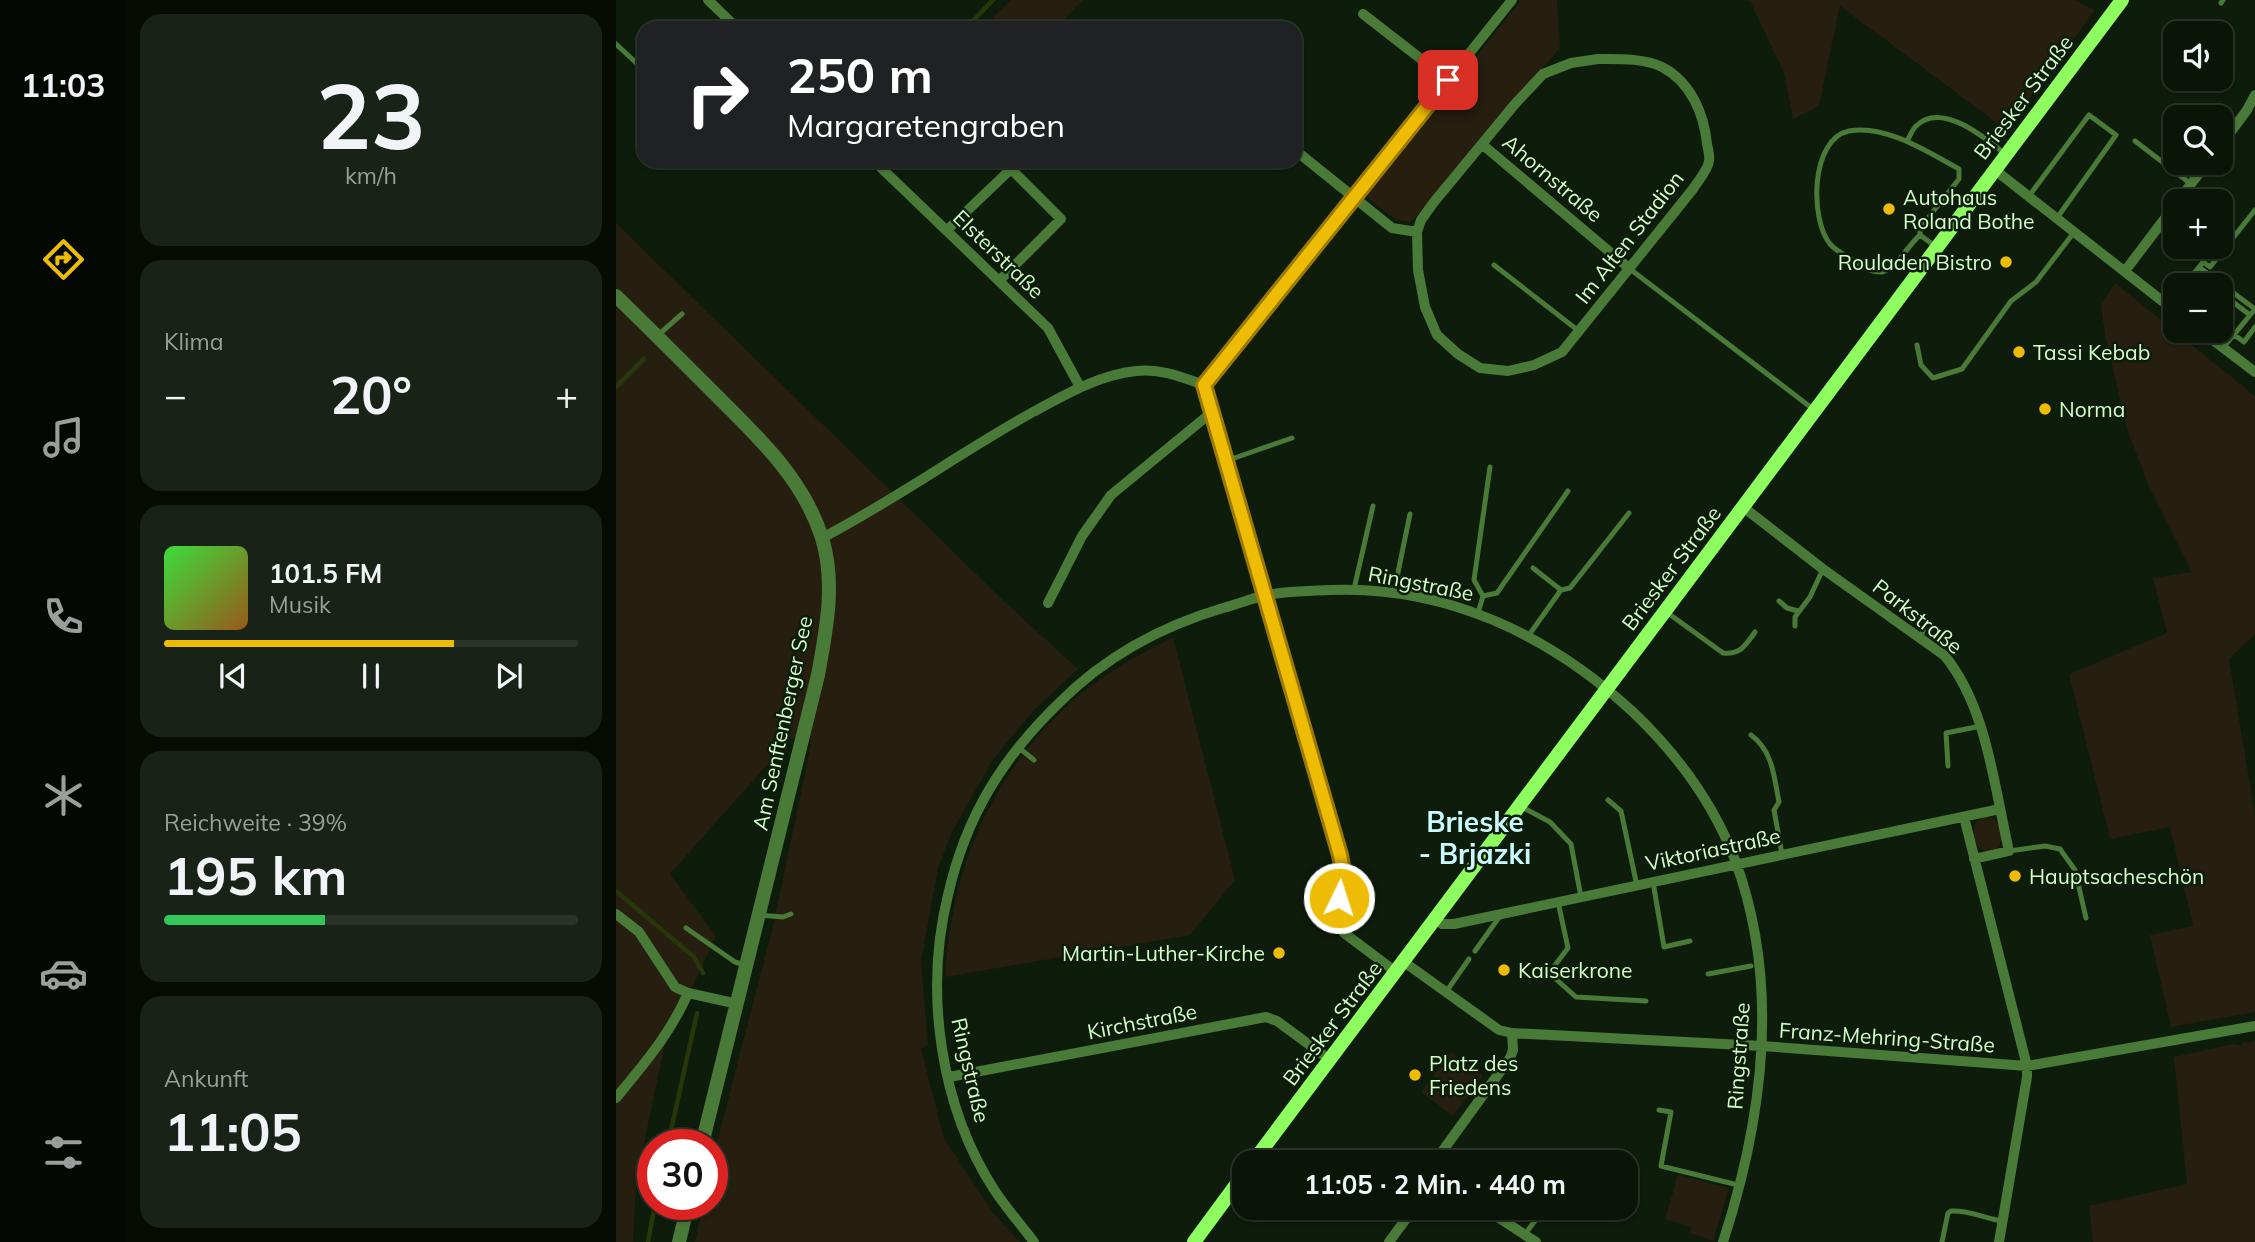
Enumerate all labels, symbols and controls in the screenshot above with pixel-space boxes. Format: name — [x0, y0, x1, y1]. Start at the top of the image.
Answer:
map controls — [2163, 21, 2233, 343]
button: sound — [2163, 21, 2233, 91]
street label: Briesker Straße — [1968, 30, 2078, 164]
text: 250 m — [787, 44, 933, 105]
icon: right — [672, 49, 763, 140]
pin — [1418, 50, 1478, 110]
text: 23 — [316, 58, 426, 172]
icon: arrive — [1429, 61, 1467, 99]
text: 11:03 — [21, 65, 105, 105]
text: Margaretengraben — [787, 105, 1065, 145]
button: search — [2163, 105, 2233, 175]
street label: Ahornstraße — [1498, 129, 1608, 227]
text: km/h — [345, 161, 397, 190]
street label: Im Alten Stadion — [1569, 166, 1689, 308]
place label: Autohaus Roland Bothe — [1903, 184, 2035, 234]
button: + — [2163, 189, 2233, 259]
marker: Autohaus Roland Bothe — [1881, 201, 1897, 217]
street label: Elsterstraße — [948, 204, 1050, 304]
icon: directions — [39, 235, 88, 284]
place label: Rouladen Bistro — [1838, 249, 1992, 275]
marker: Rouladen Bistro — [1998, 254, 2014, 270]
button: − — [2163, 273, 2233, 343]
text: Klima — [164, 327, 224, 356]
place label: Tassi Kebab — [2033, 339, 2150, 365]
marker: Tassi Kebab — [2011, 344, 2027, 360]
text: 20° — [330, 362, 412, 427]
text: − — [164, 371, 187, 419]
text: + — [555, 371, 578, 419]
place label: Norma — [2059, 396, 2125, 422]
marker: Norma — [2037, 401, 2053, 417]
icon: music — [39, 413, 88, 462]
street label: Briesker Straße — [1616, 501, 1726, 635]
text: 101.5 FM — [269, 557, 382, 590]
street label: Ringstraße — [1366, 560, 1476, 606]
street label: Parkstraße — [1868, 573, 1968, 659]
text: Musik — [269, 590, 331, 619]
icon: phone — [39, 592, 88, 641]
street label: Am Senftenberger See — [747, 613, 817, 833]
icon: previous — [214, 657, 252, 695]
icon: pause — [352, 657, 390, 695]
icon: next — [490, 657, 528, 695]
icon: climate — [39, 771, 88, 820]
district label: Brieske - Brjazki — [1419, 804, 1531, 871]
text: Reichweite · 39% — [164, 808, 347, 837]
street label: Viktoriastraße — [1643, 822, 1783, 876]
text: 195 km — [164, 843, 347, 908]
position arrow — [1302, 861, 1376, 935]
place label: Hauptsacheschön — [2029, 863, 2204, 889]
marker: Hauptsacheschön — [2007, 868, 2023, 884]
place label: Martin-Luther-Kirche — [1062, 940, 1265, 966]
marker: Martin-Luther-Kirche — [1271, 945, 1287, 961]
icon: car — [39, 949, 88, 998]
street label: Briesker Straße — [1277, 956, 1387, 1090]
place label: Kaiserkrone — [1518, 957, 1632, 983]
marker: Kaiserkrone — [1496, 962, 1512, 978]
street label: Kirchstraße — [1085, 998, 1199, 1044]
street label: Ringstraße — [1721, 1002, 1755, 1110]
street label: Ringstraße — [946, 1015, 996, 1125]
street label: Franz-Mehring-Straße — [1778, 1016, 1996, 1058]
place label: Platz des Friedens — [1429, 1050, 1518, 1100]
text: Ankunft — [164, 1064, 248, 1093]
marker: Platz des Friedens — [1407, 1067, 1423, 1083]
text: 11:05 — [164, 1099, 302, 1164]
icon: filters — [39, 1128, 88, 1177]
speed limit sign: 30 — [637, 1129, 728, 1220]
text: 11:05 · 2 Min. · 440 m — [1304, 1168, 1566, 1201]

